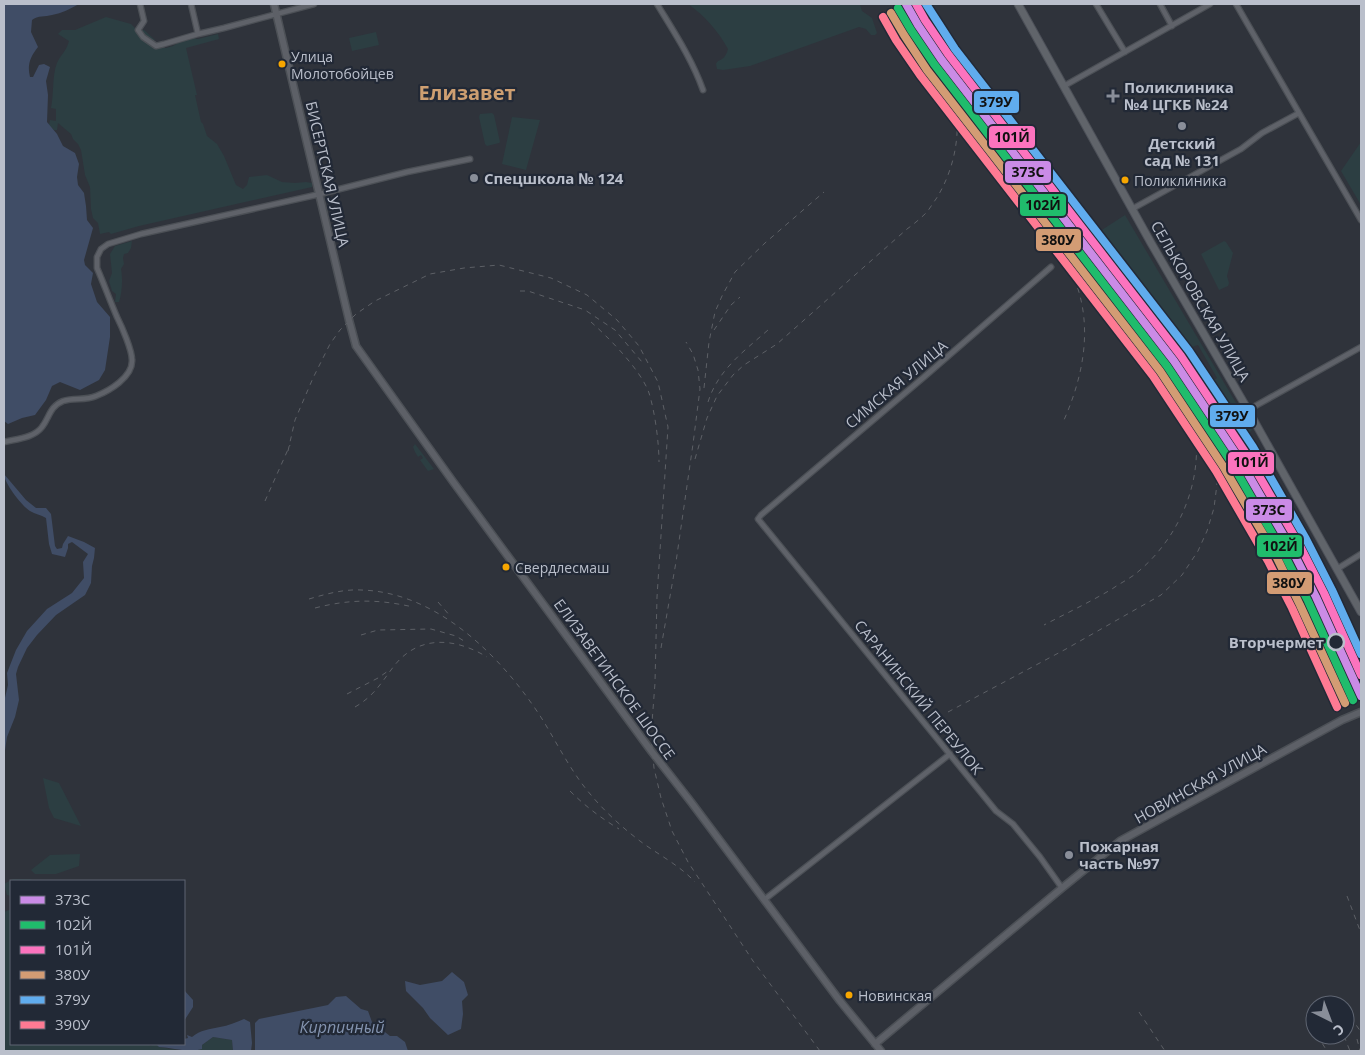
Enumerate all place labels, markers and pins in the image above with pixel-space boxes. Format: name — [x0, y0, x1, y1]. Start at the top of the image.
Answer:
place label: Улица Молотобойцев — [291, 47, 394, 83]
marker: Улица Молотобойцев — [277, 59, 287, 69]
place label: Поликлиника №4 ЦГКБ №24 — [1124, 77, 1234, 114]
marker: Поликлиника №4 ЦГКБ №24 — [1106, 89, 1120, 103]
marker: Детский сад № 131 — [1176, 120, 1188, 132]
place label: Детский сад № 131 — [1144, 133, 1220, 170]
place label: Спецшкола № 124 — [484, 168, 624, 188]
place label: Поликлиника — [1134, 171, 1226, 190]
marker: Спецшкола № 124 — [468, 172, 480, 184]
marker: Поликлиника — [1120, 175, 1130, 185]
place label: Свердлесмаш — [515, 558, 609, 577]
marker: Свердлесмаш — [501, 562, 511, 572]
place label: Вторчермет — [1229, 632, 1324, 652]
marker: Вторчермет — [1327, 633, 1345, 651]
place label: Пожарная часть №97 — [1079, 836, 1160, 873]
marker: Пожарная часть №97 — [1063, 849, 1075, 861]
place label: Новинская — [858, 986, 932, 1005]
marker: Новинская — [844, 990, 854, 1000]

